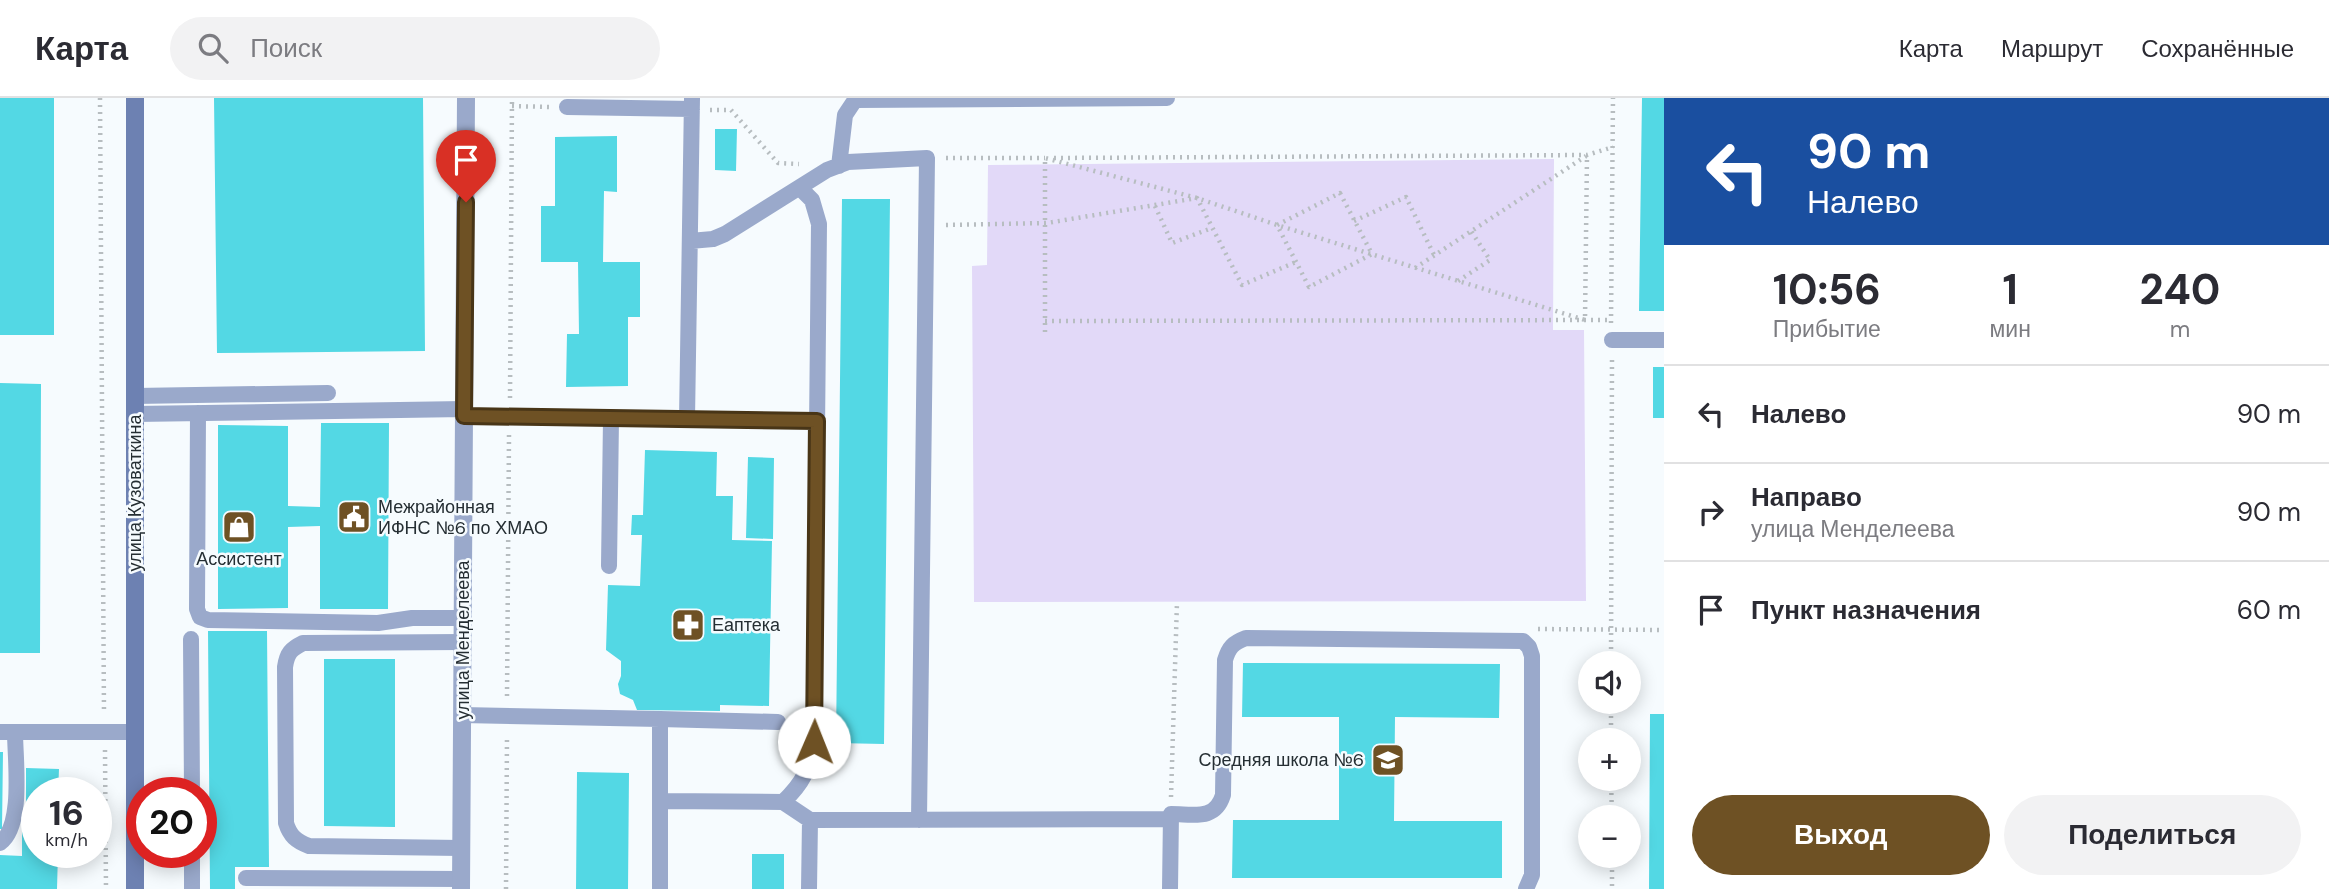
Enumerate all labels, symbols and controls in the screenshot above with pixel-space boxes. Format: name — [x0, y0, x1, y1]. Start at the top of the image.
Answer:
search box — [170, 17, 660, 80]
text: Карта — [35, 27, 128, 70]
icon: search — [194, 29, 232, 67]
text: Поиск — [250, 31, 322, 65]
text: Карта — [1899, 33, 1963, 64]
text: Маршрут — [2001, 33, 2103, 64]
text: Сохранённые — [2141, 33, 2294, 64]
text: 90 m — [1807, 119, 1930, 183]
icon: left — [1692, 126, 1783, 217]
pin — [436, 130, 496, 202]
icon: arrive — [447, 141, 485, 179]
text: Налево — [1807, 181, 1919, 223]
text: 10:56 — [1773, 262, 1881, 317]
text: 1 — [2003, 262, 2018, 317]
text: 240 — [2140, 262, 2220, 317]
text: Прибытие — [1773, 314, 1881, 344]
text: мин — [1990, 314, 2031, 344]
text: m — [2170, 314, 2190, 344]
icon: left — [1692, 395, 1730, 433]
text: Налево — [1751, 397, 1846, 431]
text: 90 m — [2237, 397, 2301, 431]
street label: улица Кузоваткина — [123, 414, 147, 571]
text: Направо — [1751, 480, 1862, 514]
icon: right — [1692, 493, 1730, 531]
place label: Межрайонная ИФНС №6 по ХМАО — [378, 495, 548, 540]
text: 90 m — [2237, 495, 2301, 529]
public building icon: Межрайонная ИФНС №6 по ХМАО — [335, 498, 373, 536]
shop icon: Ассистент — [220, 508, 258, 546]
text: улица Менделеева — [1751, 514, 1954, 544]
place label: Ассистент — [196, 547, 282, 571]
street label: улица Менделеева — [451, 559, 475, 720]
icon: arrive — [1692, 591, 1730, 629]
text: Пункт назначения — [1751, 593, 1981, 627]
text: 60 m — [2237, 593, 2301, 627]
pharmacy icon: Еаптека — [669, 606, 707, 644]
place label: Еаптека — [712, 613, 781, 637]
map controls — [1578, 651, 1641, 868]
button: sound — [1578, 651, 1641, 714]
position arrow — [777, 705, 851, 779]
button: + — [1578, 728, 1641, 791]
school or university icon: Средняя школа №6 — [1369, 741, 1407, 779]
place label: Средняя школа №6 — [1199, 748, 1364, 772]
speed limit sign: 20 — [126, 777, 217, 868]
text: 16 — [49, 790, 84, 836]
button: Выход — [1692, 795, 1990, 875]
button: Поделиться — [2004, 795, 2301, 875]
button: − — [1578, 805, 1641, 868]
text: km/h — [45, 828, 88, 852]

